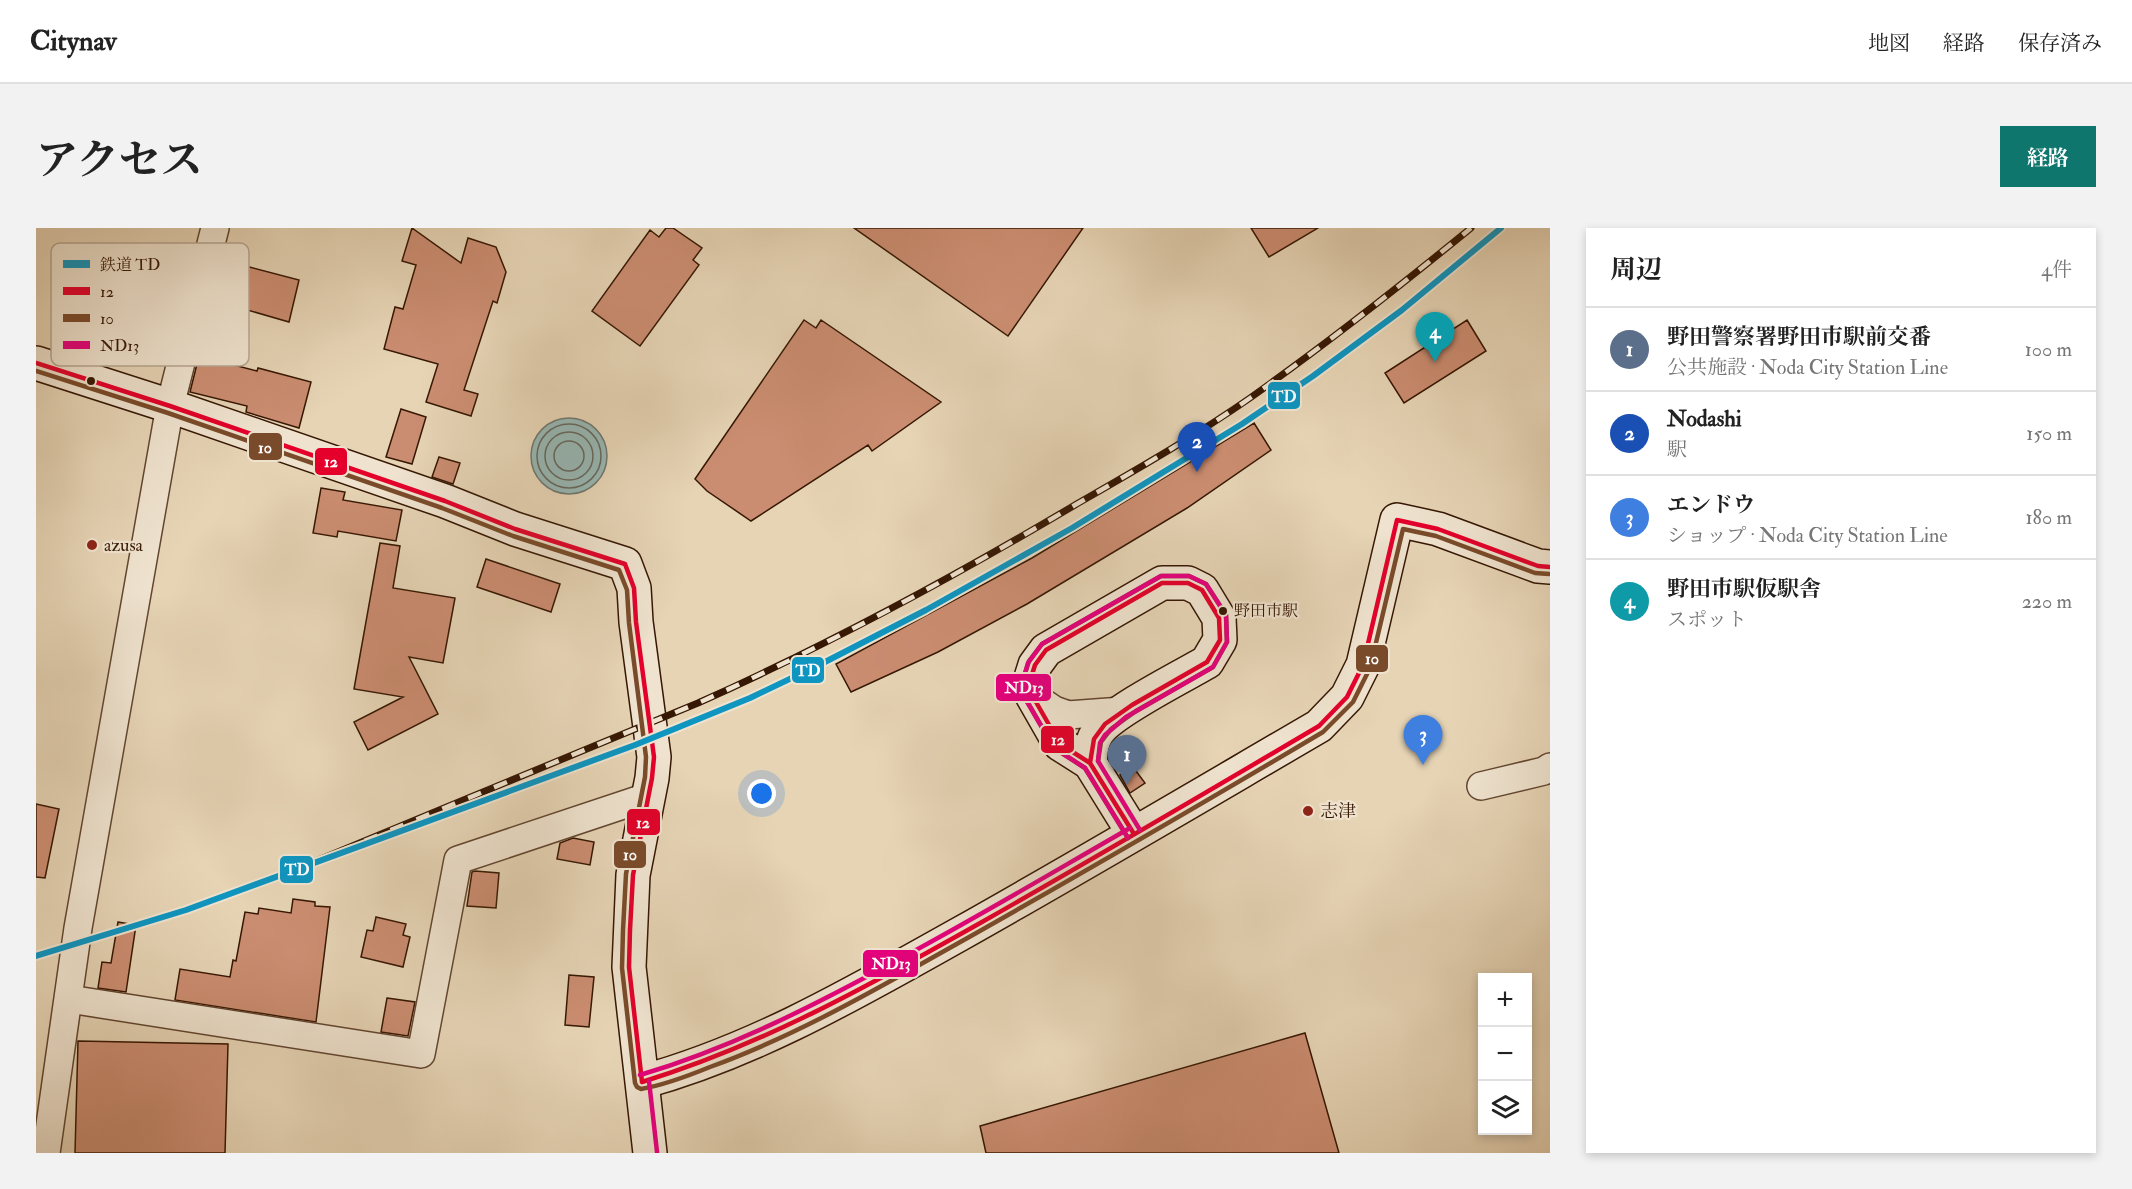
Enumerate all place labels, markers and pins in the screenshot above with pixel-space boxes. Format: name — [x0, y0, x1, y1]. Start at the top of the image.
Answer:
pin: 4 — [1416, 312, 1454, 362]
unlabelled marker — [85, 375, 97, 387]
pin: 2 — [1178, 422, 1216, 472]
place label: azusa — [104, 534, 144, 557]
marker: azusa — [85, 538, 99, 552]
place label: 野田市駅 — [1234, 601, 1298, 621]
marker: 野田市駅 — [1217, 605, 1229, 617]
pin: 3 — [1404, 716, 1442, 765]
pin: 1 — [1108, 736, 1146, 785]
place label: 志津 — [1320, 800, 1356, 823]
marker: 志津 — [1301, 804, 1315, 818]

